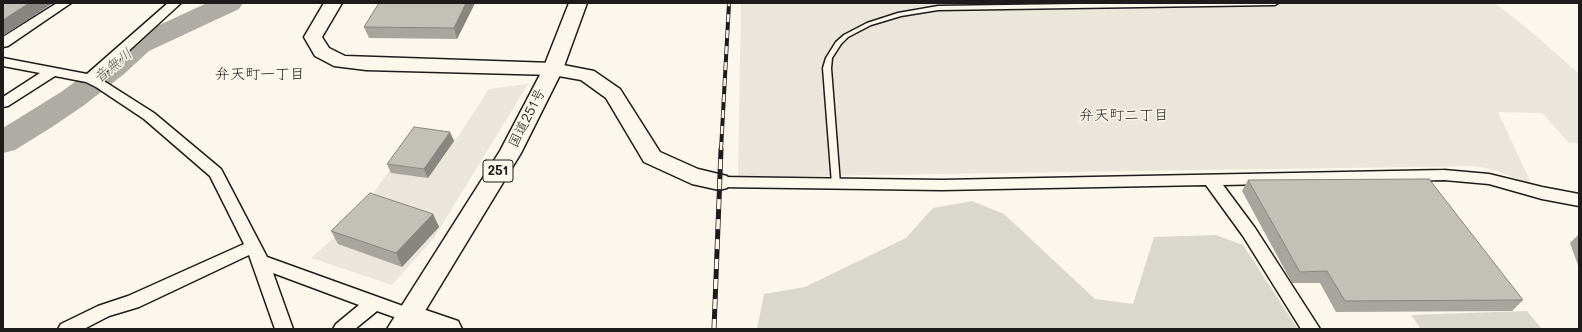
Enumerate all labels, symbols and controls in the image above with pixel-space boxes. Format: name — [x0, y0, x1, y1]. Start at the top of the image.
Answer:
water label: 音無川 — [90, 45, 136, 87]
district label: 弁天町一丁目 — [215, 65, 305, 83]
street label: 国道251号 — [505, 86, 549, 150]
district label: 弁天町二丁目 — [1079, 106, 1169, 124]
road number: 251 — [483, 160, 513, 182]

